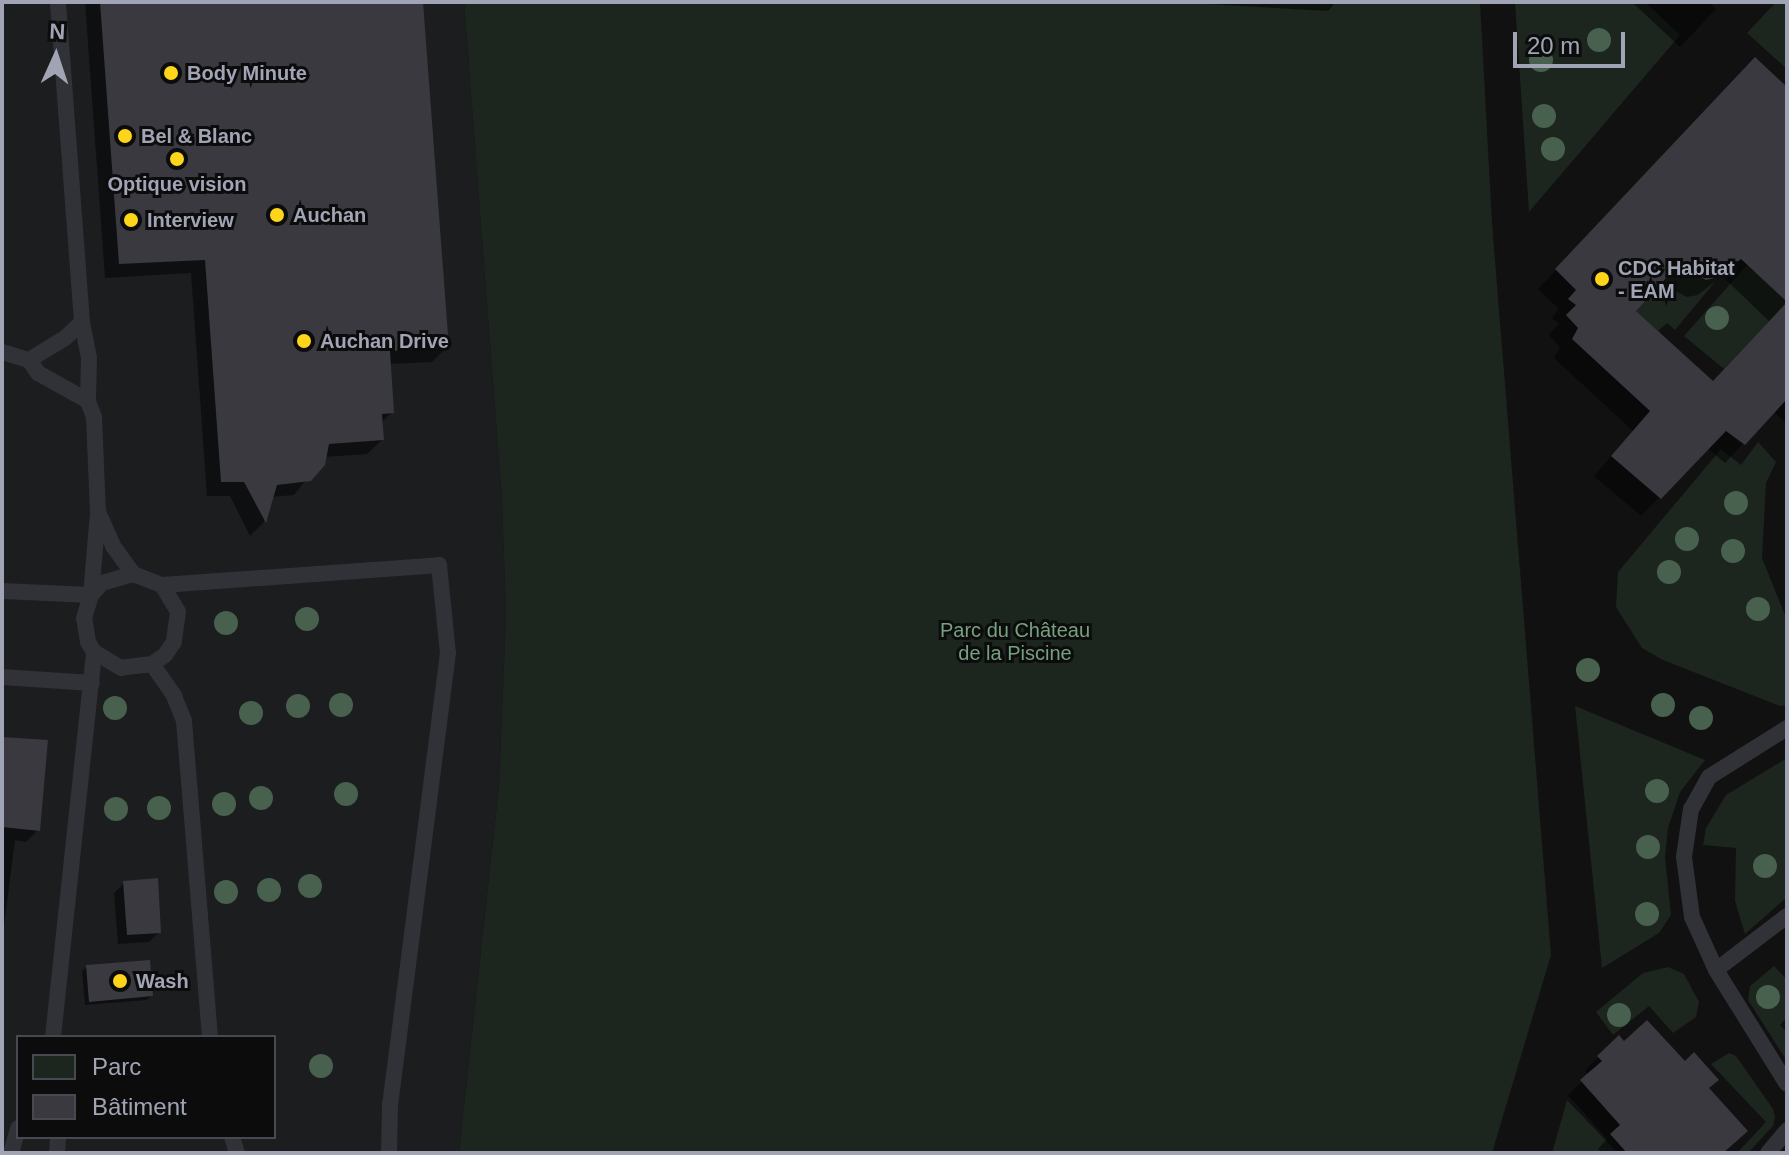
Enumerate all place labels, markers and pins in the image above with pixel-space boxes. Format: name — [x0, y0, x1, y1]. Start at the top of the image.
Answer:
place label: Body Minute — [187, 61, 307, 85]
marker: Body Minute — [162, 64, 180, 82]
place label: Bel & Blanc — [141, 124, 252, 148]
marker: Bel & Blanc — [116, 127, 134, 145]
marker: Optique vision — [168, 150, 186, 168]
place label: Optique vision — [108, 172, 246, 196]
place label: Auchan — [293, 203, 366, 227]
marker: Auchan — [268, 206, 286, 224]
place label: Interview — [147, 208, 234, 232]
marker: Interview — [122, 211, 140, 229]
place label: CDC Habitat - EAM — [1618, 256, 1735, 303]
marker: CDC Habitat - EAM — [1593, 270, 1611, 288]
place label: Auchan Drive — [320, 329, 449, 353]
marker: Auchan Drive — [295, 332, 313, 350]
place label: Wash — [136, 969, 189, 993]
marker: Wash — [111, 972, 129, 990]

